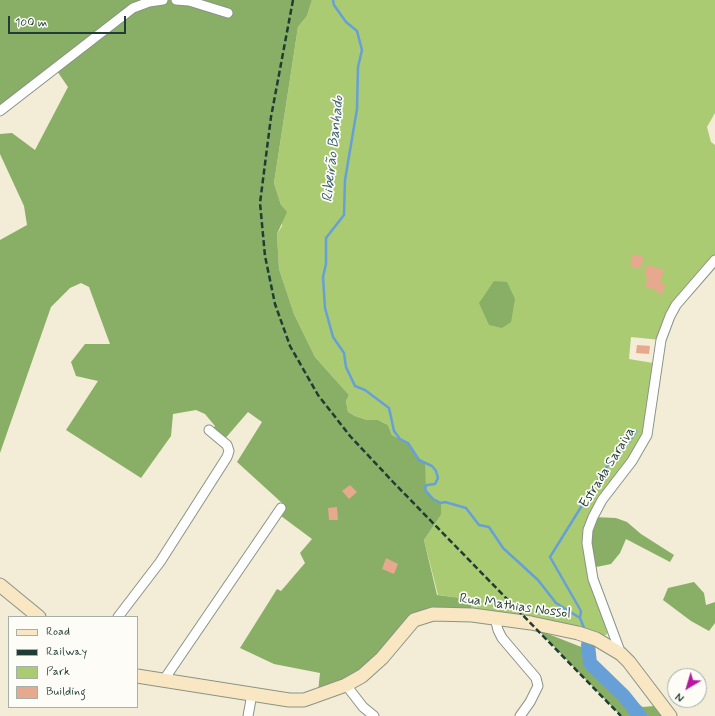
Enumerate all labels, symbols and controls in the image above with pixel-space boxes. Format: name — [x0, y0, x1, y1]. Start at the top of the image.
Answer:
scale bar — [10, 8, 128, 34]
text: 100 m — [15, 15, 47, 31]
water label: Ribeirão Banhado — [319, 95, 349, 203]
street label: Estrada Saraiva — [576, 425, 640, 511]
street label: Rua Mathias Nossol — [458, 591, 572, 623]
legend — [8, 616, 138, 708]
text: Road — [46, 624, 70, 640]
text: Railway — [46, 644, 87, 660]
text: Park — [46, 664, 70, 680]
north arrow — [667, 668, 707, 708]
text: Building — [46, 684, 86, 700]
text: N — [673, 689, 687, 704]

